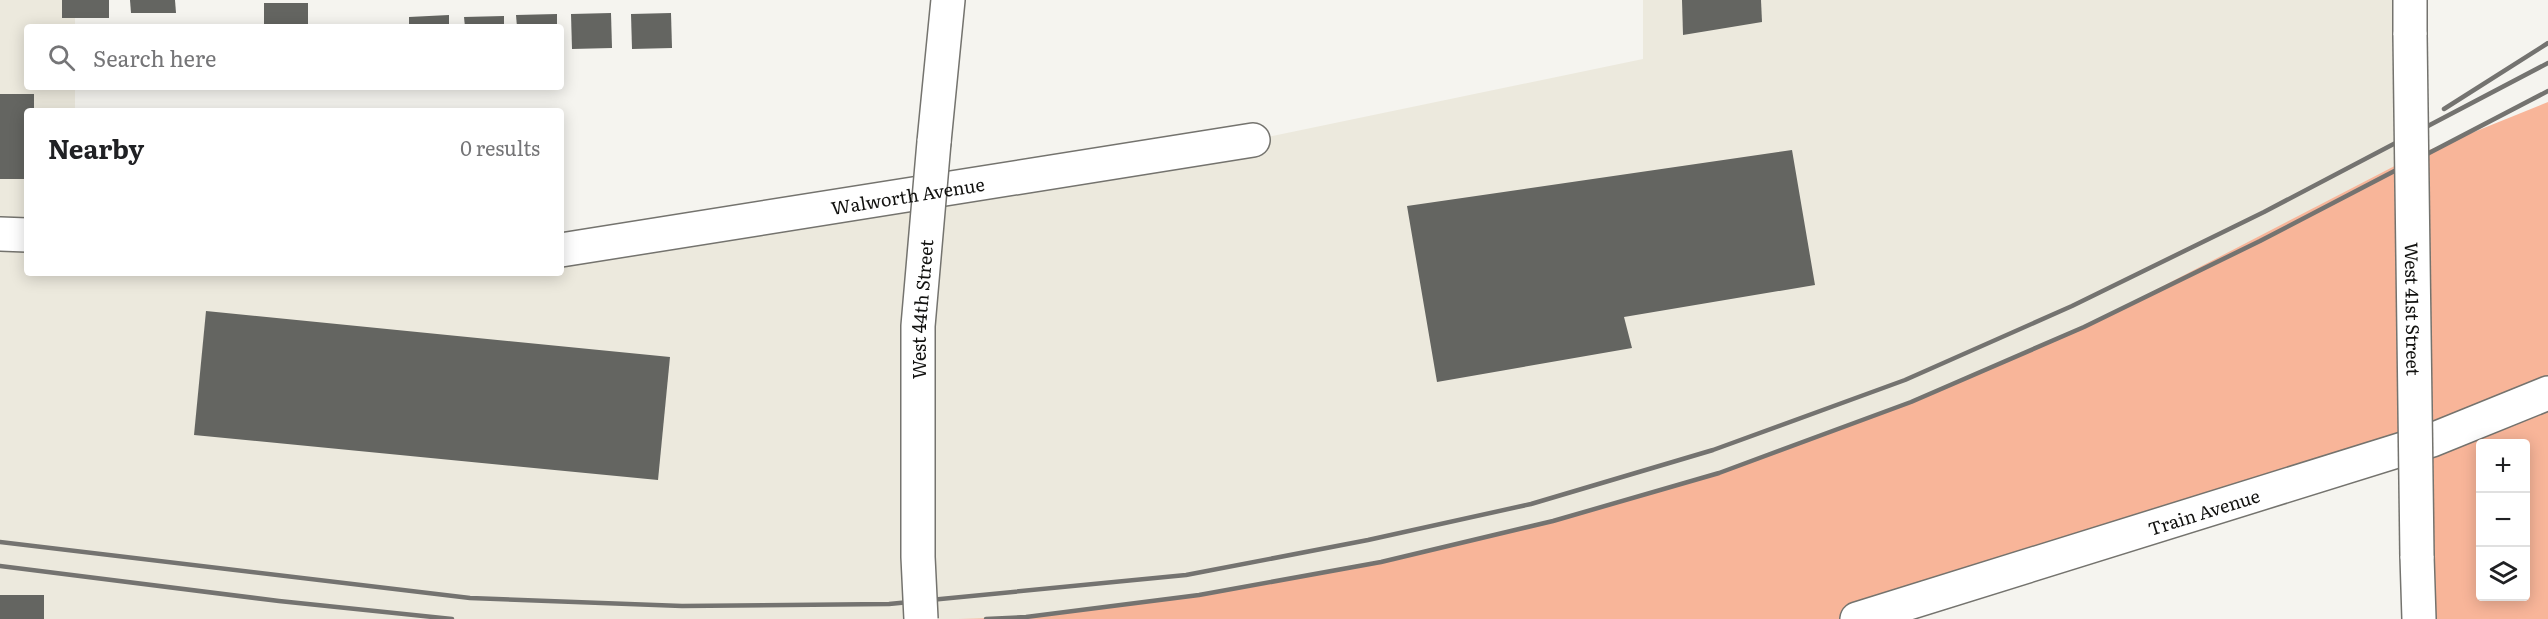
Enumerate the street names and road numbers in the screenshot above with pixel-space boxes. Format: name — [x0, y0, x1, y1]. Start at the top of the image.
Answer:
street label: Walworth Avenue — [829, 169, 986, 220]
street label: West 44th Street — [905, 237, 939, 379]
street label: West 41st Street — [2399, 242, 2428, 377]
street label: Train Avenue — [2144, 481, 2263, 541]

